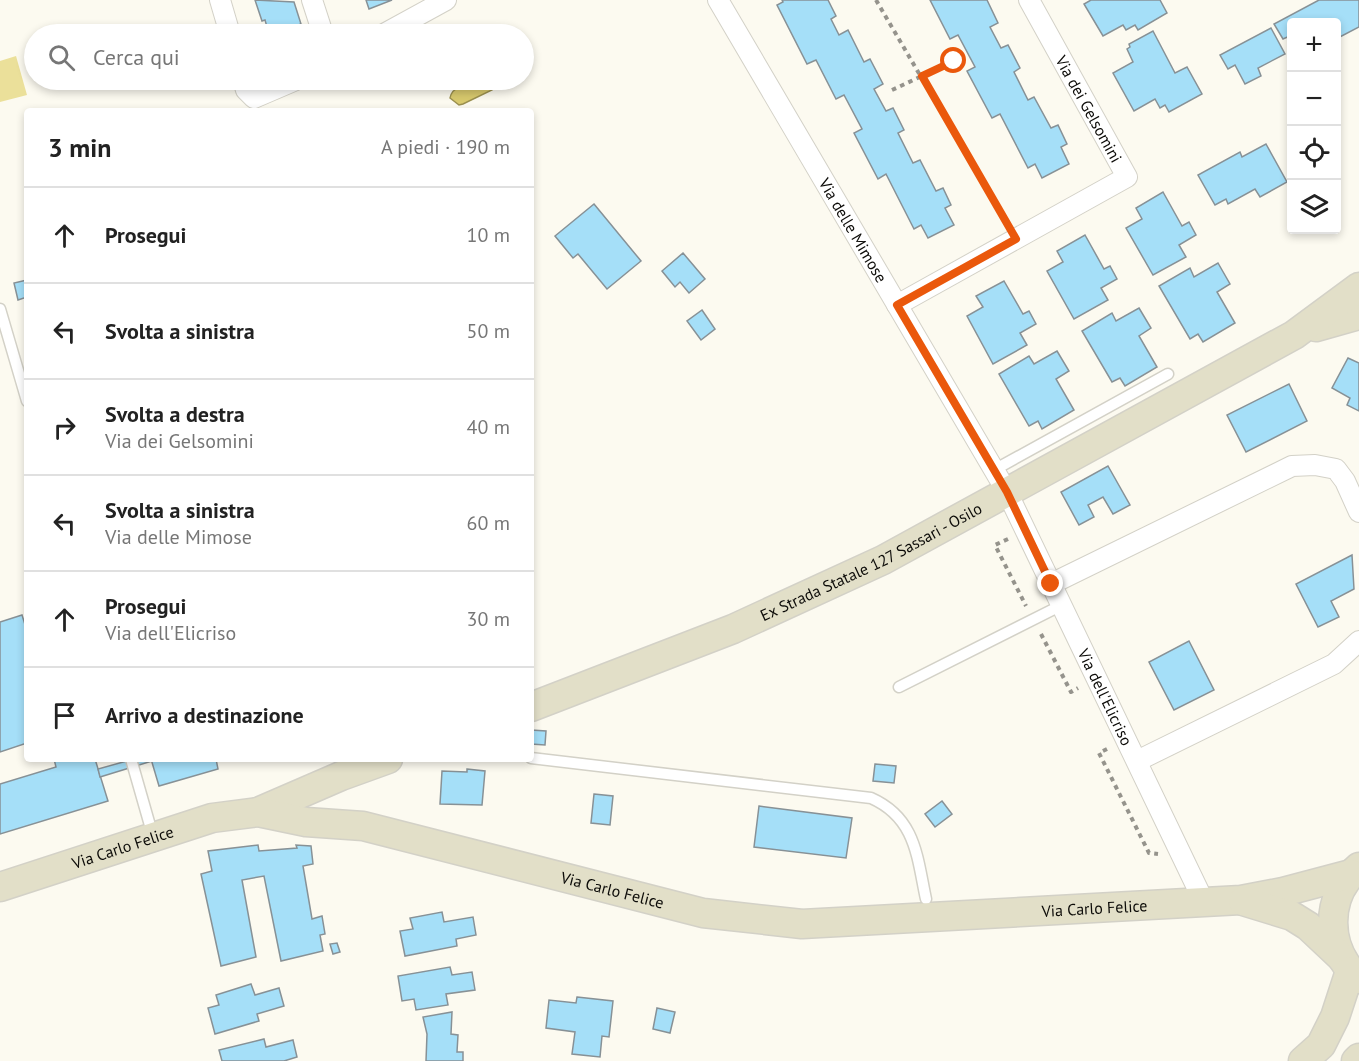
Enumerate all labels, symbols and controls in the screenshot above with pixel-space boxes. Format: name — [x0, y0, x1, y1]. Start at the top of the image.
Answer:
map controls — [1287, 18, 1341, 234]
button: + — [1287, 18, 1341, 72]
search box — [24, 24, 534, 90]
icon: search — [45, 41, 78, 74]
text: Cerca qui — [93, 43, 180, 71]
route start — [940, 47, 966, 73]
street label: Via dei Gelsomini — [1051, 51, 1127, 166]
button: − — [1287, 72, 1341, 126]
button: locate — [1287, 126, 1341, 180]
text: 3 min — [48, 131, 111, 164]
text: A piedi · 190 m — [381, 134, 510, 160]
street label: Via delle Mimose — [814, 174, 892, 286]
button: layers — [1287, 180, 1341, 234]
icon: ahead — [48, 219, 81, 252]
text: Prosegui — [105, 221, 186, 249]
text: 10 m — [467, 222, 510, 248]
icon: left — [48, 315, 81, 348]
text: Svolta a sinistra — [105, 317, 255, 345]
text: 50 m — [467, 318, 510, 344]
text: Svolta a destra — [105, 400, 245, 428]
icon: right — [48, 411, 81, 444]
text: 40 m — [467, 414, 510, 440]
text: Via dei Gelsomini — [105, 428, 254, 454]
text: Svolta a sinistra — [105, 496, 255, 524]
street label: Ex Strada Statale 127 Sassari - Osilo — [757, 498, 985, 625]
icon: left — [48, 507, 81, 540]
text: 60 m — [467, 510, 510, 536]
text: Via delle Mimose — [105, 524, 252, 550]
route end — [1037, 570, 1063, 596]
text: Prosegui — [105, 592, 186, 620]
icon: ahead — [48, 603, 81, 636]
text: 30 m — [467, 606, 510, 632]
text: Via dell'Elicriso — [105, 620, 236, 646]
street label: Via dell'Elicriso — [1073, 644, 1137, 749]
icon: arrive — [48, 699, 81, 732]
text: Arrivo a destinazione — [105, 701, 304, 729]
street label: Via Carlo Felice — [68, 821, 176, 873]
street label: Via Carlo Felice — [558, 867, 666, 913]
street label: Via Carlo Felice — [1040, 895, 1148, 921]

